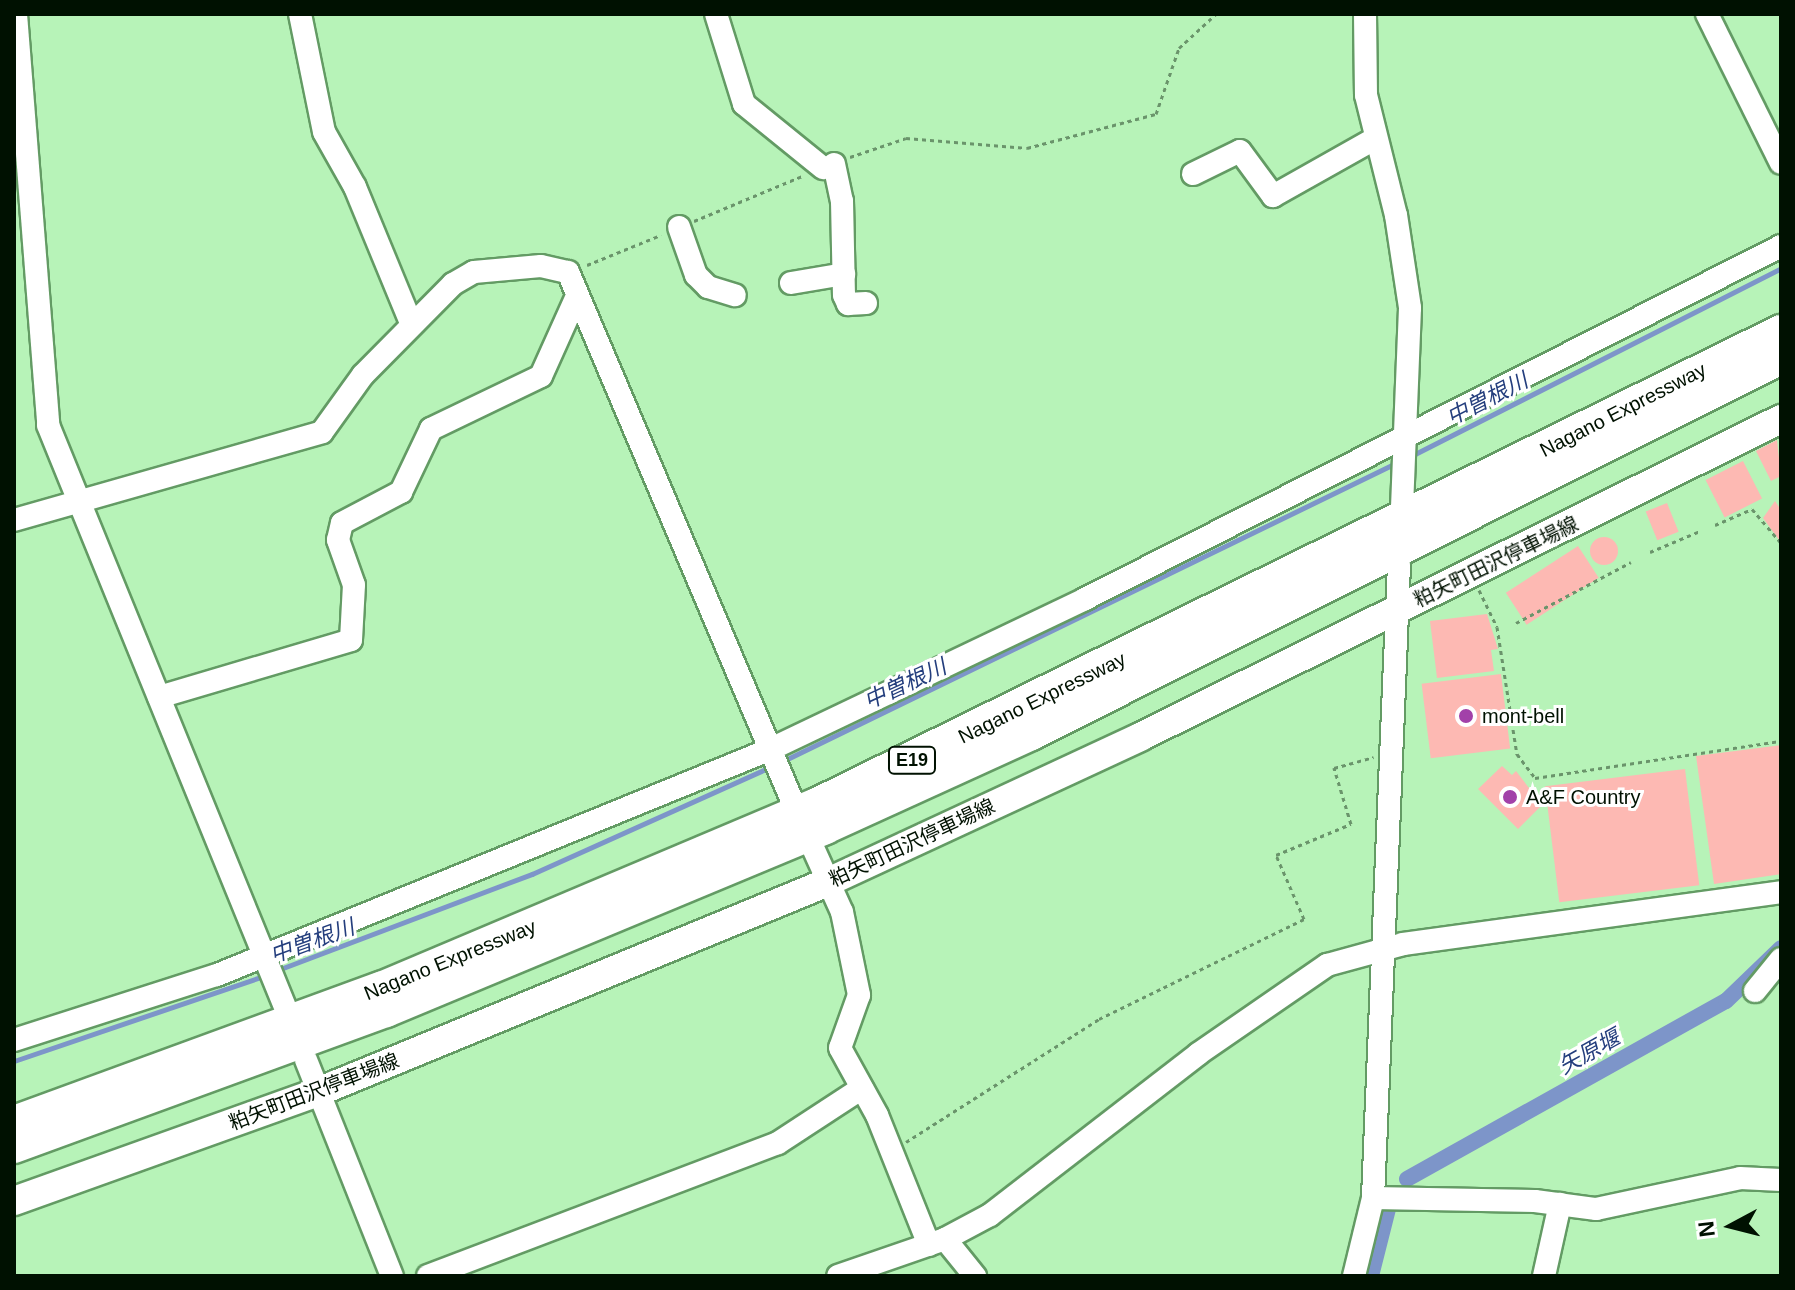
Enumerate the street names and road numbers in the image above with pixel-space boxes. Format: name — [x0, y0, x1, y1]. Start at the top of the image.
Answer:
street label: Nagano Expressway — [1536, 358, 1710, 462]
street label: 粕矢町田沢停車場線 — [1410, 512, 1582, 612]
street label: Nagano Expressway — [954, 647, 1130, 749]
road number: E19 — [886, 746, 938, 774]
street label: 粕矢町田沢停車場線 — [825, 794, 999, 892]
street label: Nagano Expressway — [360, 915, 540, 1005]
street label: 粕矢町田沢停車場線 — [226, 1049, 402, 1135]

